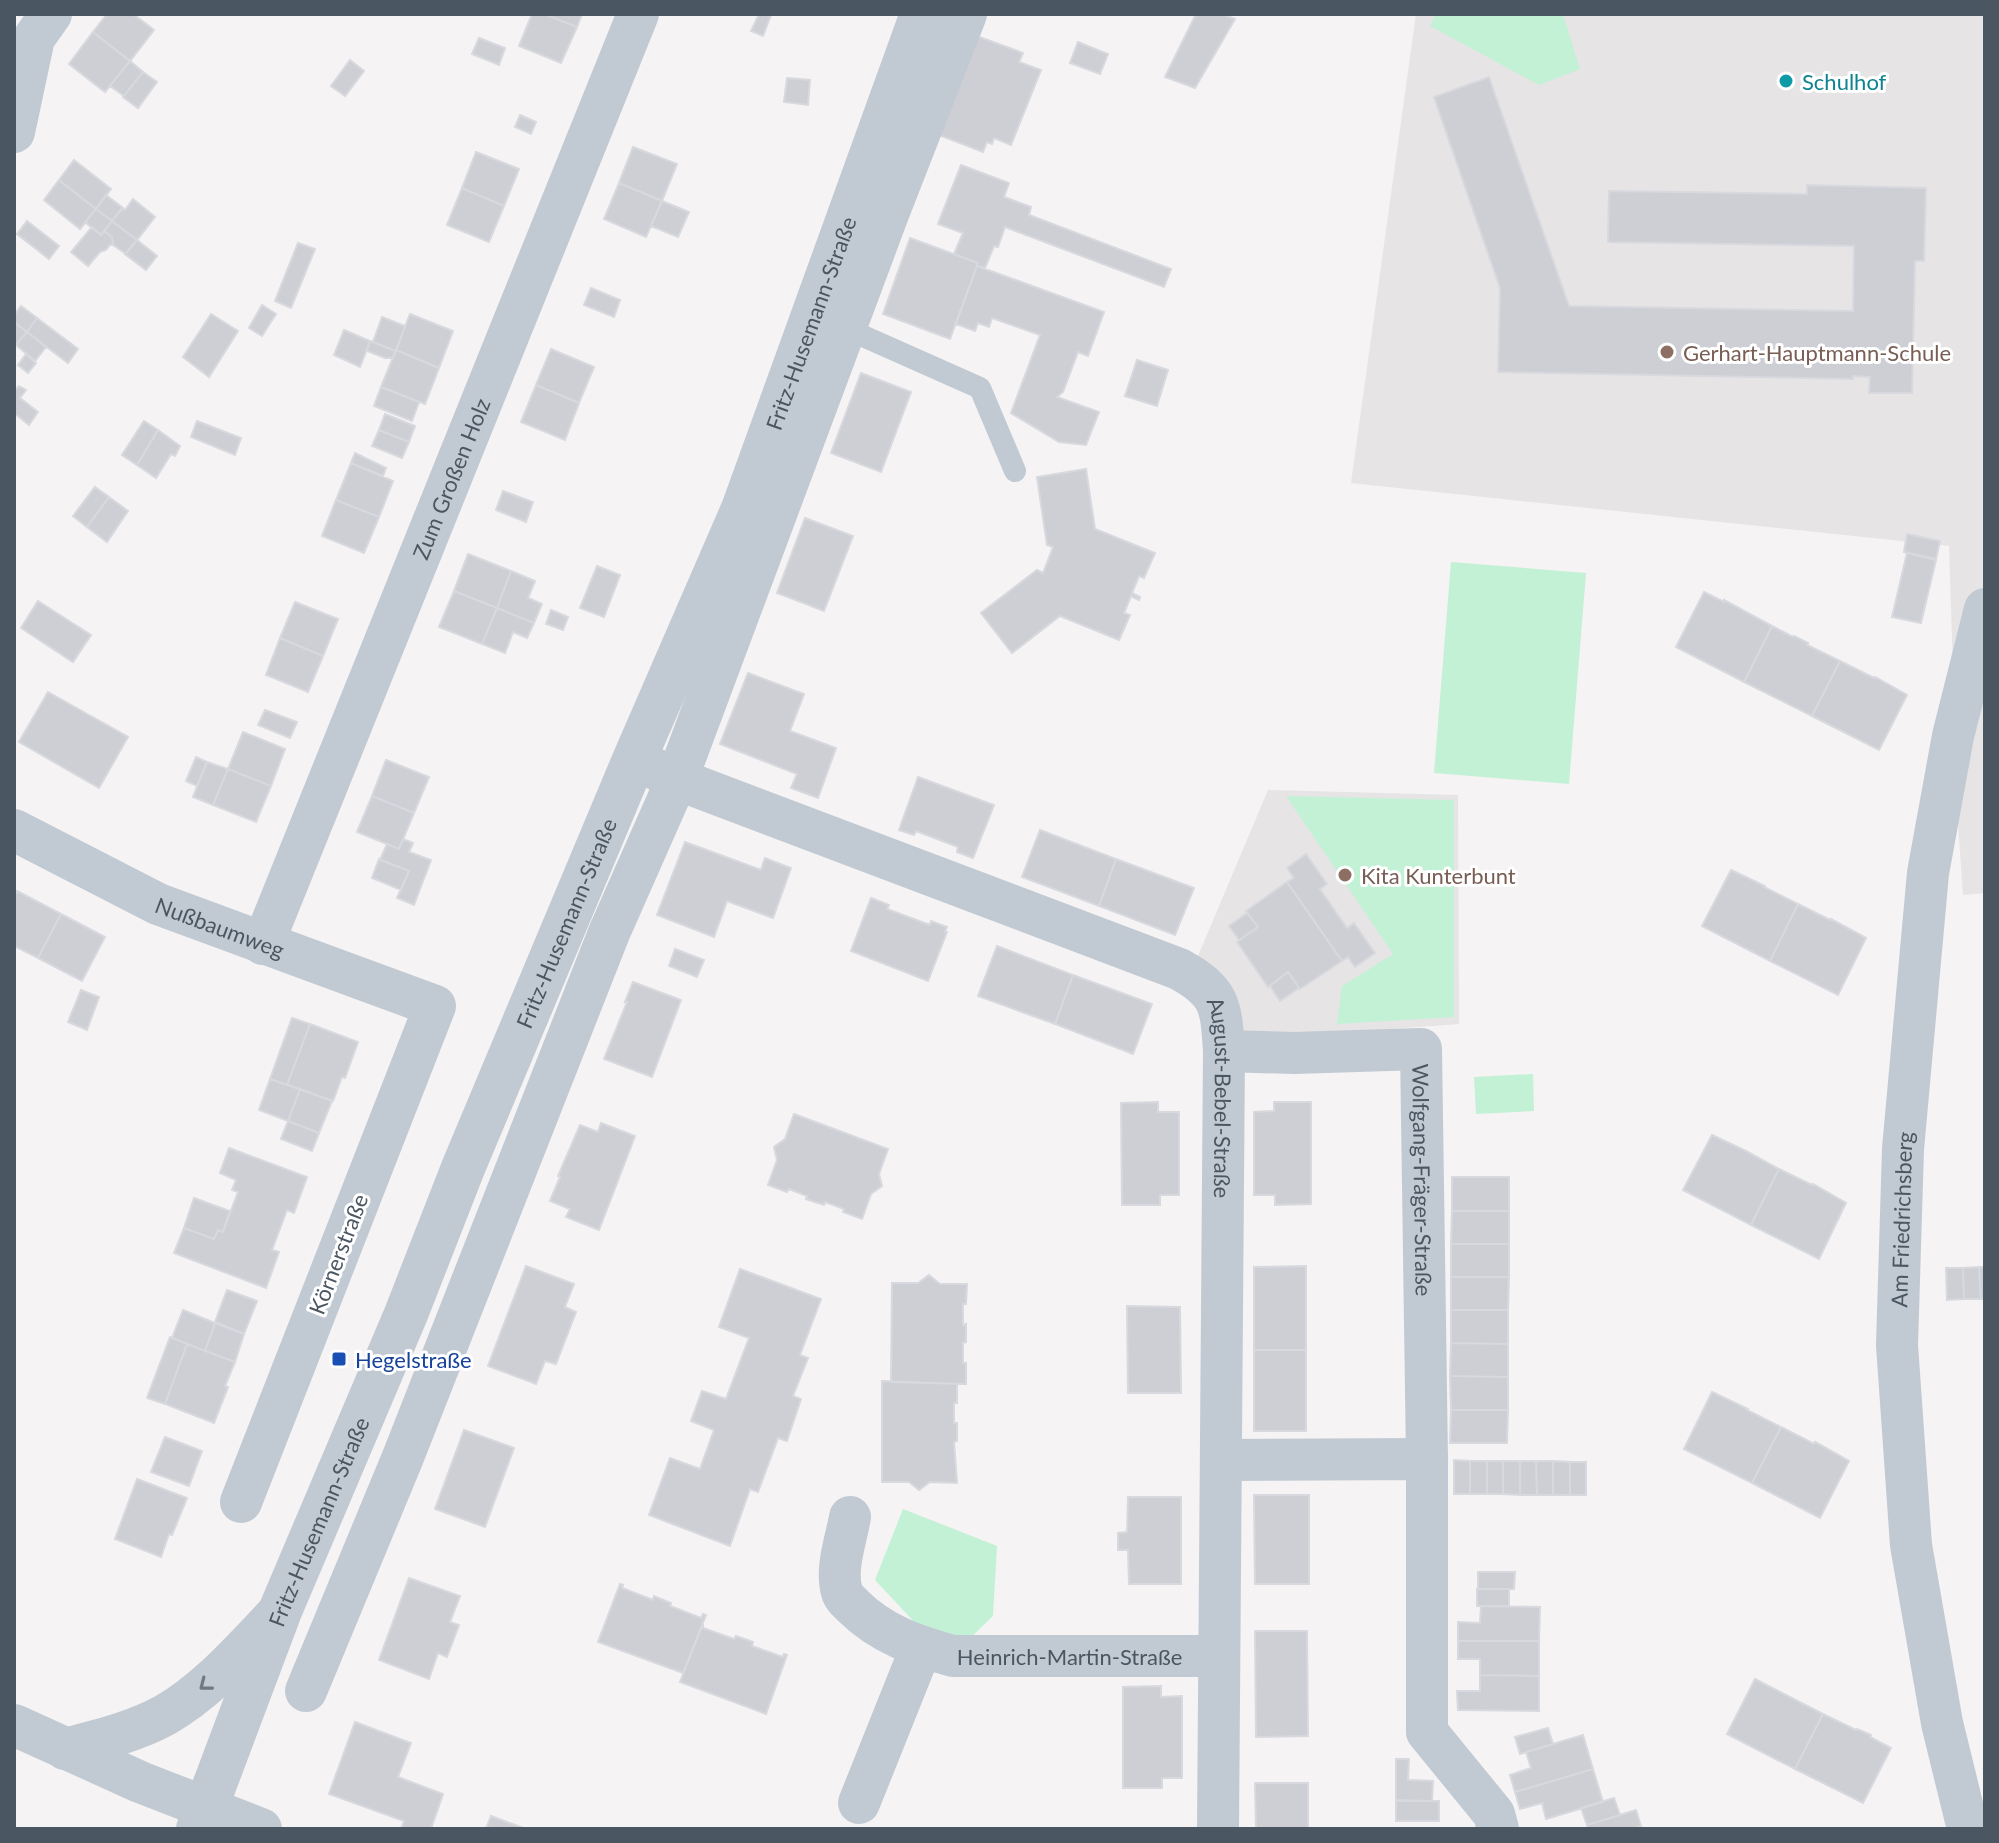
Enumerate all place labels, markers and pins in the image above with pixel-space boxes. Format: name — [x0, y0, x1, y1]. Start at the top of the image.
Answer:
place label: Schulhof — [1802, 68, 1887, 95]
marker: Schulhof — [1777, 72, 1795, 90]
place label: Gerhart-Hauptmann-Schule — [1683, 339, 1951, 366]
marker: Gerhart-Hauptmann-Schule — [1658, 343, 1676, 361]
place label: Kita Kunterbunt — [1361, 862, 1516, 889]
marker: Kita Kunterbunt — [1336, 866, 1354, 884]
place label: Hegelstraße — [355, 1346, 472, 1373]
marker: Hegelstraße — [330, 1350, 348, 1368]

